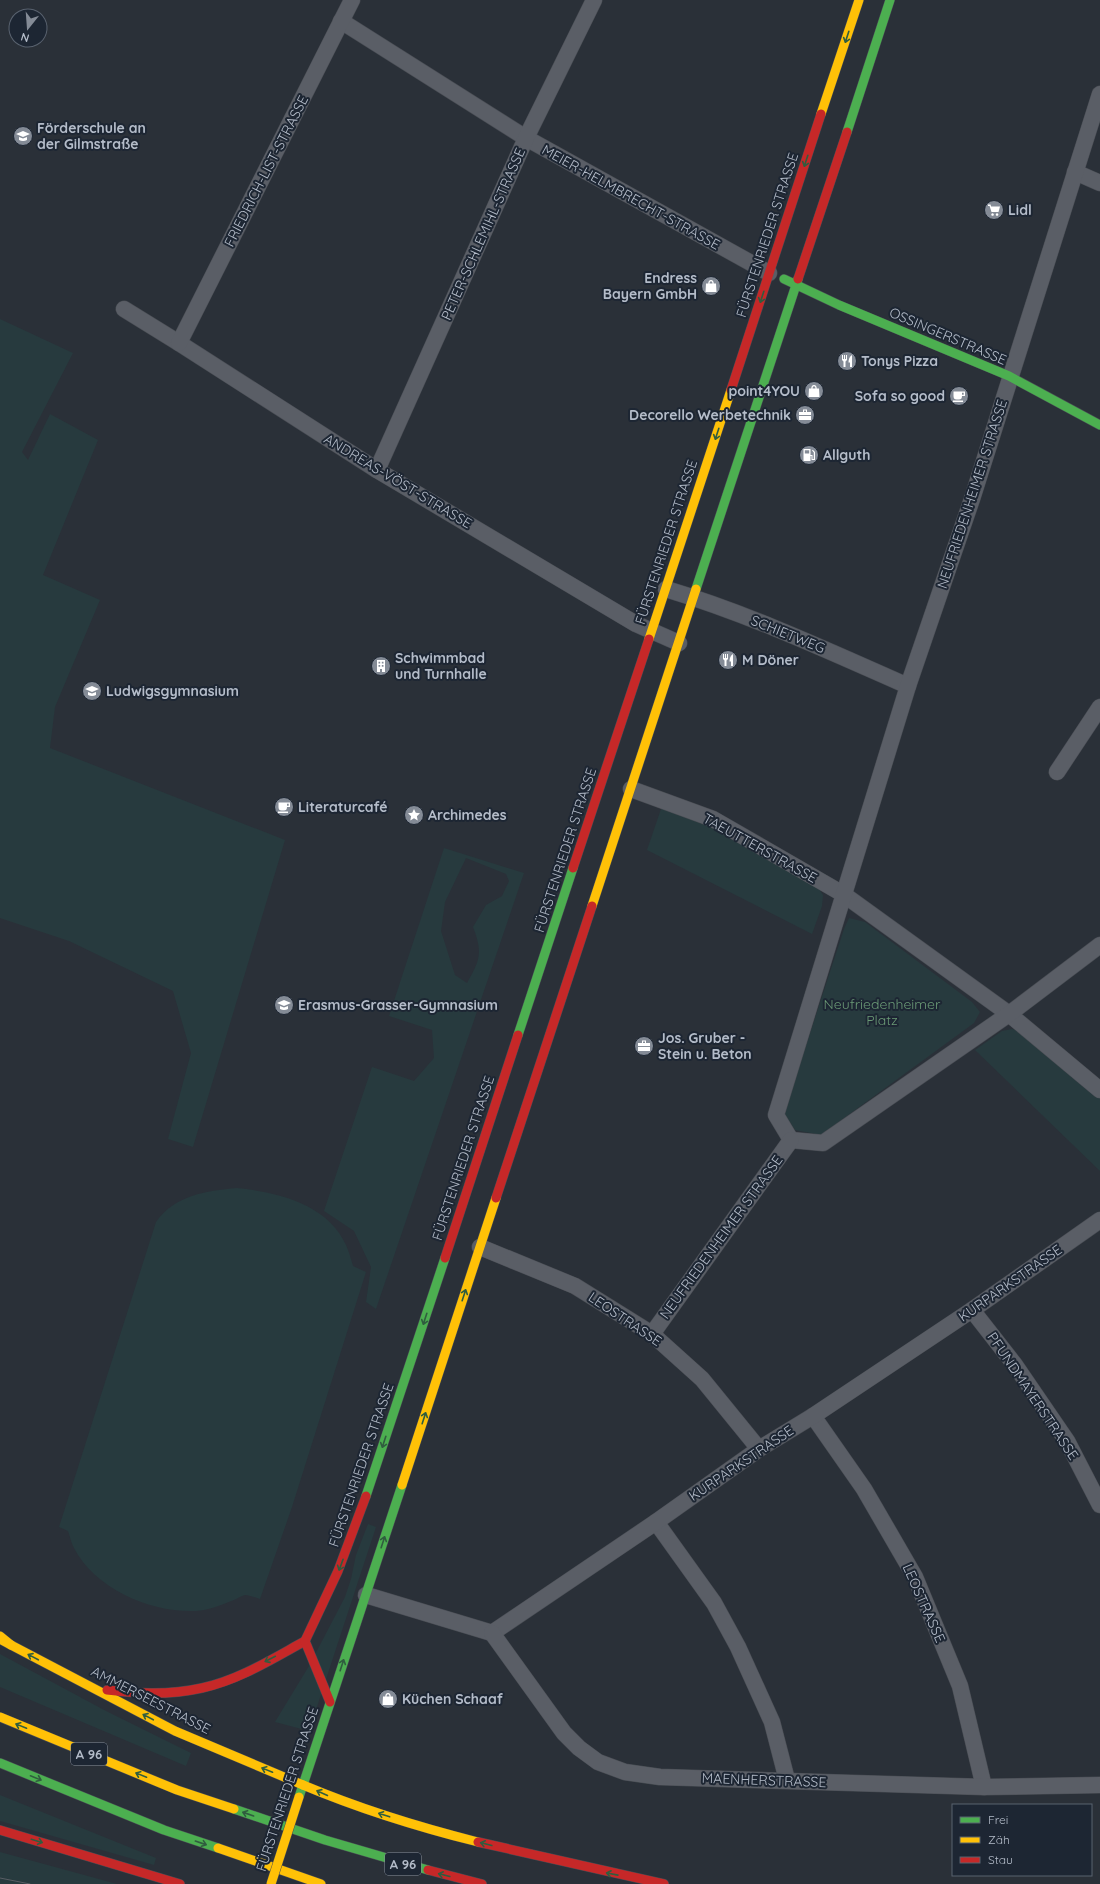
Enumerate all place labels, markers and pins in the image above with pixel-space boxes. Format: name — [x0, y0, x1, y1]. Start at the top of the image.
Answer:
place label: Förderschule an der Gilmstraße — [37, 119, 146, 153]
school or university icon: Förderschule an der Gilmstraße — [12, 125, 34, 147]
supermarket icon: Lidl — [983, 199, 1005, 221]
place label: Lidl — [1008, 201, 1032, 219]
place label: Endress Bayern GmbH — [603, 269, 697, 303]
shop icon: Endress Bayern GmbH — [700, 275, 722, 297]
restaurant icon: Tonys Pizza — [836, 350, 858, 372]
place label: Tonys Pizza — [861, 352, 938, 370]
shop icon: point4YOU — [803, 380, 825, 402]
place label: point4YOU — [728, 382, 800, 400]
cafe icon: Sofa so good — [948, 385, 970, 407]
place label: Sofa so good — [855, 387, 945, 405]
office icon: Decorello Werbetechnik — [794, 404, 816, 426]
place label: Decorello Werbetechnik — [629, 406, 791, 424]
fuel station icon: Allguth — [798, 444, 820, 466]
place label: Allguth — [823, 446, 870, 464]
place label: Schwimmbad und Turnhalle — [395, 649, 487, 683]
restaurant icon: M Döner — [717, 649, 739, 671]
place label: M Döner — [742, 651, 799, 669]
building icon: Schwimmbad und Turnhalle — [370, 655, 392, 677]
school or university icon: Ludwigsgymnasium — [81, 680, 103, 702]
place label: Ludwigsgymnasium — [106, 682, 239, 700]
cafe icon: Literaturcafé — [273, 796, 295, 818]
place label: Literaturcafé — [298, 798, 388, 816]
place icon: Archimedes — [403, 804, 425, 826]
place label: Archimedes — [428, 806, 507, 824]
school or university icon: Erasmus-Grasser-Gymnasium — [273, 994, 295, 1016]
place label: Erasmus-Grasser-Gymnasium — [298, 996, 498, 1014]
place label: Jos. Gruber - Stein u. Beton — [658, 1029, 752, 1063]
office icon: Jos. Gruber - Stein u. Beton — [633, 1035, 655, 1057]
shop icon: Küchen Schaaf — [377, 1688, 399, 1710]
place label: Küchen Schaaf — [402, 1690, 504, 1708]

